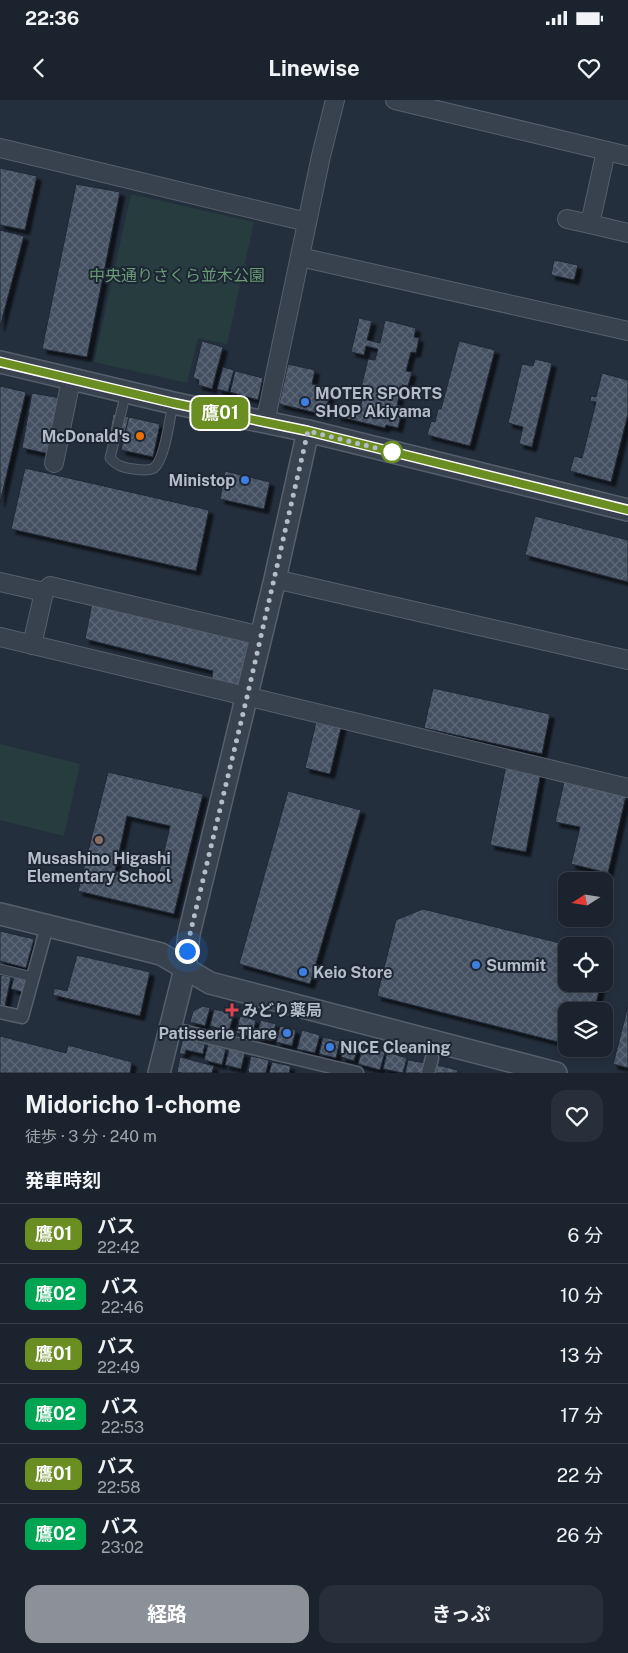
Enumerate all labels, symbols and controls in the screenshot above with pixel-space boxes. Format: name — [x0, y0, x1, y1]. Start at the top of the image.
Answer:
text: 22:36 — [25, 7, 79, 29]
icon: back — [25, 54, 53, 82]
icon: heart — [575, 54, 603, 82]
text: Linewise — [268, 55, 360, 81]
park label: 中央通りさくら並木公園 — [89, 266, 265, 285]
place label: MOTER SPORTS SHOP Akiyama — [315, 384, 442, 421]
marker: MOTER SPORTS SHOP Akiyama — [299, 396, 311, 408]
line badge: 鷹01 — [191, 397, 249, 429]
text: 鷹01 — [201, 402, 239, 423]
place label: McDonald's — [42, 427, 130, 446]
marker: McDonald's — [134, 430, 146, 442]
unlabelled marker — [381, 441, 403, 463]
place label: Ministop — [169, 471, 235, 490]
marker: Ministop — [239, 474, 251, 486]
marker: Musashino Higashi Elementary School — [93, 834, 105, 846]
place label: Musashino Higashi Elementary School — [27, 849, 171, 886]
north arrow — [558, 872, 612, 928]
map controls — [558, 872, 613, 1057]
button: locate — [558, 937, 613, 992]
your location — [175, 939, 200, 964]
place label: Summit — [486, 956, 547, 975]
marker: Summit — [470, 959, 482, 971]
place label: Keio Store — [313, 963, 392, 982]
marker: Keio Store — [297, 966, 309, 978]
place label: みどり薬局 — [242, 1001, 322, 1020]
button: layers — [558, 1002, 613, 1057]
marker: みどり薬局 — [226, 1004, 238, 1016]
place label: Patisserie Tiare — [158, 1024, 277, 1043]
marker: Patisserie Tiare — [281, 1027, 293, 1039]
place label: NICE Cleaning — [340, 1038, 451, 1057]
marker: NICE Cleaning — [324, 1041, 336, 1053]
text: Midoricho 1-chome — [25, 1090, 241, 1118]
button: heart — [551, 1090, 603, 1142]
text: 徒歩 · 3 分 · 240 m — [25, 1127, 157, 1146]
text: 発車時刻 — [25, 1169, 101, 1191]
text: バス — [97, 1215, 135, 1237]
text: 鷹01 — [35, 1223, 72, 1244]
text: 6 分 — [568, 1224, 603, 1246]
text: 22:42 — [97, 1238, 139, 1257]
text: バス — [101, 1275, 139, 1297]
text: 鷹02 — [35, 1283, 76, 1304]
text: 10 分 — [560, 1284, 603, 1306]
text: 22:46 — [101, 1298, 144, 1317]
text: バス — [97, 1335, 135, 1357]
text: 鷹01 — [35, 1343, 72, 1364]
text: 13 分 — [560, 1344, 603, 1366]
text: 22:49 — [97, 1358, 140, 1377]
text: バス — [101, 1395, 139, 1417]
text: 鷹02 — [35, 1403, 76, 1424]
text: 17 分 — [560, 1404, 603, 1426]
text: 22:53 — [101, 1418, 144, 1437]
text: バス — [97, 1455, 135, 1477]
text: 鷹01 — [35, 1463, 72, 1484]
text: 22 分 — [557, 1464, 603, 1486]
text: 22:58 — [97, 1478, 141, 1497]
text: バス — [101, 1515, 139, 1537]
text: 鷹02 — [35, 1523, 76, 1544]
text: 26 分 — [556, 1524, 603, 1546]
text: 23:02 — [101, 1538, 144, 1557]
button: 経路 — [25, 1585, 309, 1643]
button: きっぷ — [319, 1585, 603, 1643]

